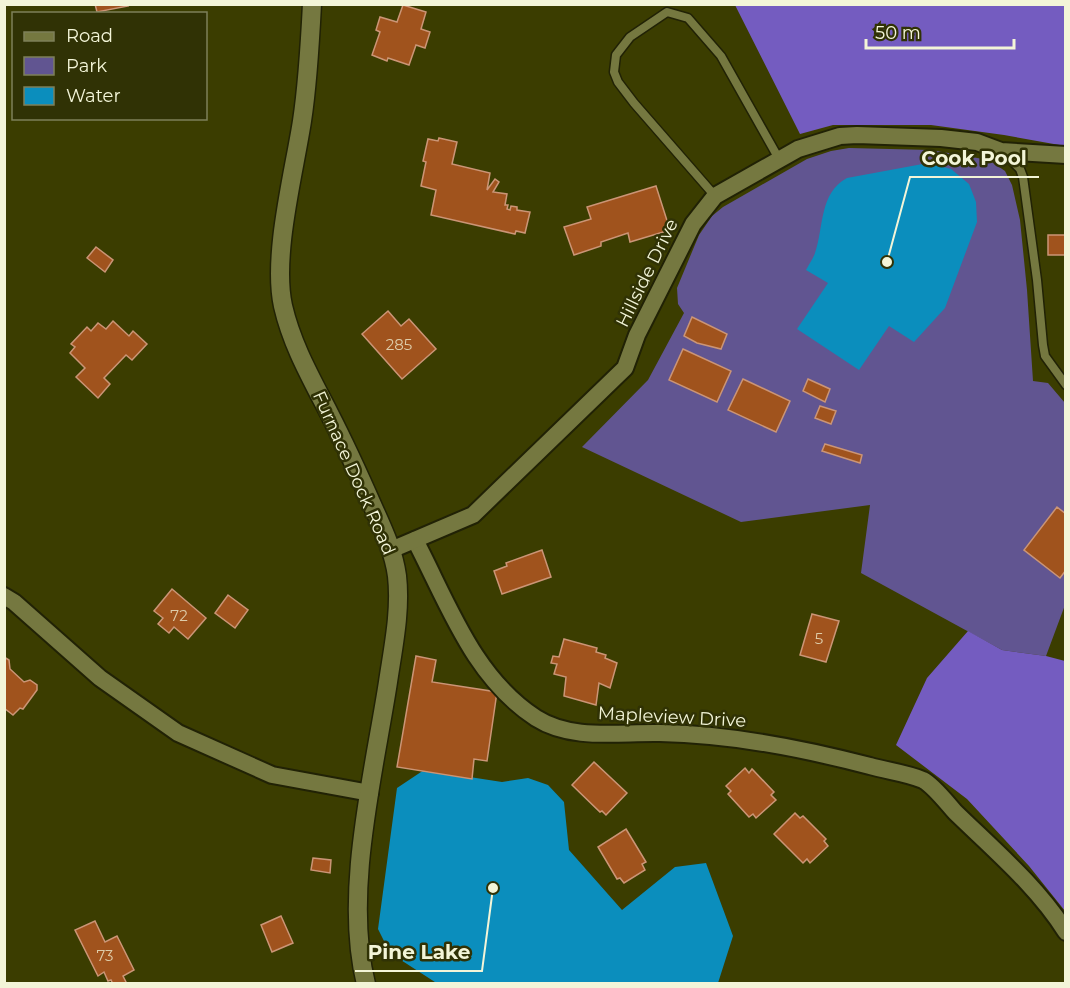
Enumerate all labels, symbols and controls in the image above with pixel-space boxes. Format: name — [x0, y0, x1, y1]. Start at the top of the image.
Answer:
legend — [12, 12, 207, 120]
scale bar — [866, 12, 1014, 50]
text: 50 m — [875, 22, 921, 44]
text: Road — [66, 25, 113, 47]
text: Park — [66, 55, 107, 77]
text: Water — [66, 85, 121, 107]
callout: Cook Pool — [910, 139, 1039, 177]
text: Cook Pool — [921, 146, 1027, 170]
street label: Hillside Drive — [611, 215, 683, 331]
house number: 285 — [386, 335, 412, 354]
street label: Furnace Dock Road — [308, 388, 400, 558]
house number: 72 — [170, 606, 188, 625]
house number: 5 — [815, 629, 823, 648]
street label: Mapleview Drive — [597, 702, 747, 732]
callout: Pine Lake — [355, 933, 482, 971]
text: Pine Lake — [368, 940, 470, 964]
house number: 73 — [96, 946, 114, 965]

